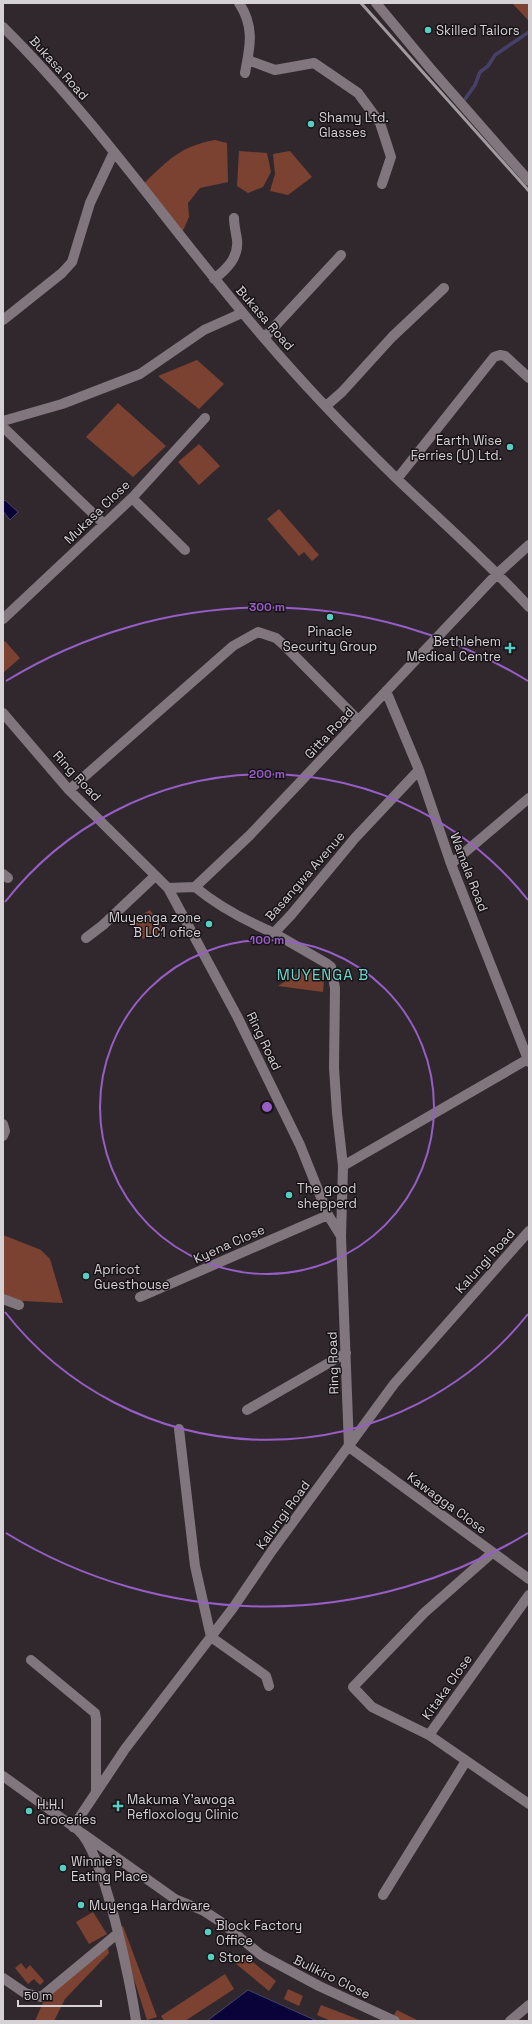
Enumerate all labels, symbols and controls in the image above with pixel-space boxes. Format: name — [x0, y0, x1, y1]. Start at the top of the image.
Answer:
place label: Skilled Tailors — [436, 22, 520, 39]
marker: Skilled Tailors — [423, 25, 433, 35]
street label: Bukasa Road — [26, 32, 92, 104]
place label: Shamy Ltd. Glasses — [319, 109, 389, 141]
marker: Shamy Ltd. Glasses — [306, 119, 316, 129]
street label: Bukasa Road — [232, 282, 298, 354]
place label: Earth Wise Ferries (U) Ltd. — [411, 432, 502, 464]
marker: Earth Wise Ferries (U) Ltd. — [505, 442, 515, 452]
street label: Mukasa Close — [60, 476, 134, 548]
text: 300 m — [249, 599, 285, 615]
marker: Pinacle Security Group — [325, 612, 335, 622]
place label: Pinacle Security Group — [283, 623, 377, 655]
place label: Bethlehem Medical Centre — [407, 633, 501, 665]
marker: Bethlehem Medical Centre — [504, 642, 516, 654]
street label: Gitta Road — [301, 704, 357, 762]
street label: Ring Road — [49, 747, 105, 805]
text: 200 m — [249, 766, 285, 782]
street label: Basangwa Avenue — [261, 828, 349, 924]
street label: Wamala Road — [446, 830, 492, 914]
place label: Muyenga zone B LC1 ofice — [109, 909, 201, 941]
marker: Muyenga zone B LC1 ofice — [204, 919, 214, 929]
text: 100 m — [250, 932, 284, 948]
district label: MUYENGA B — [277, 965, 369, 984]
street label: Ring Road — [243, 1009, 285, 1073]
centre of rings — [260, 1100, 274, 1114]
place label: The good shepperd — [297, 1180, 357, 1212]
marker: The good shepperd — [284, 1190, 294, 1200]
street label: Kyena Close — [191, 1221, 267, 1267]
street label: Kalungi Road — [451, 1225, 519, 1297]
place label: Apricot Guesthouse — [94, 1261, 169, 1293]
marker: Apricot Guesthouse — [81, 1271, 91, 1281]
street label: Ring Road — [323, 1331, 343, 1395]
street label: Kawagga Close — [404, 1468, 490, 1538]
street label: Kalungi Road — [252, 1477, 314, 1553]
street label: Kitaka Close — [418, 1651, 476, 1723]
place label: Makuma Y'awoga Refloxology Clinic — [127, 1791, 239, 1823]
place label: H.H.I Groceries — [37, 1796, 97, 1828]
marker: Makuma Y'awoga Refloxology Clinic — [112, 1800, 124, 1812]
marker: H.H.I Groceries — [24, 1806, 34, 1816]
place label: Winnie's Eating Place — [71, 1853, 148, 1885]
marker: Winnie's Eating Place — [58, 1863, 68, 1873]
place label: Muyenga Hardware — [89, 1897, 210, 1914]
marker: Muyenga Hardware — [76, 1900, 86, 1910]
place label: Block Factory Office — [216, 1917, 302, 1949]
marker: Block Factory Office — [203, 1927, 213, 1937]
place label: Store — [219, 1949, 253, 1966]
street label: Bulikiro Close — [291, 1951, 373, 2003]
marker: Store — [206, 1952, 216, 1962]
scale bar — [18, 1982, 101, 2008]
text: 50 m — [24, 1988, 52, 2004]

